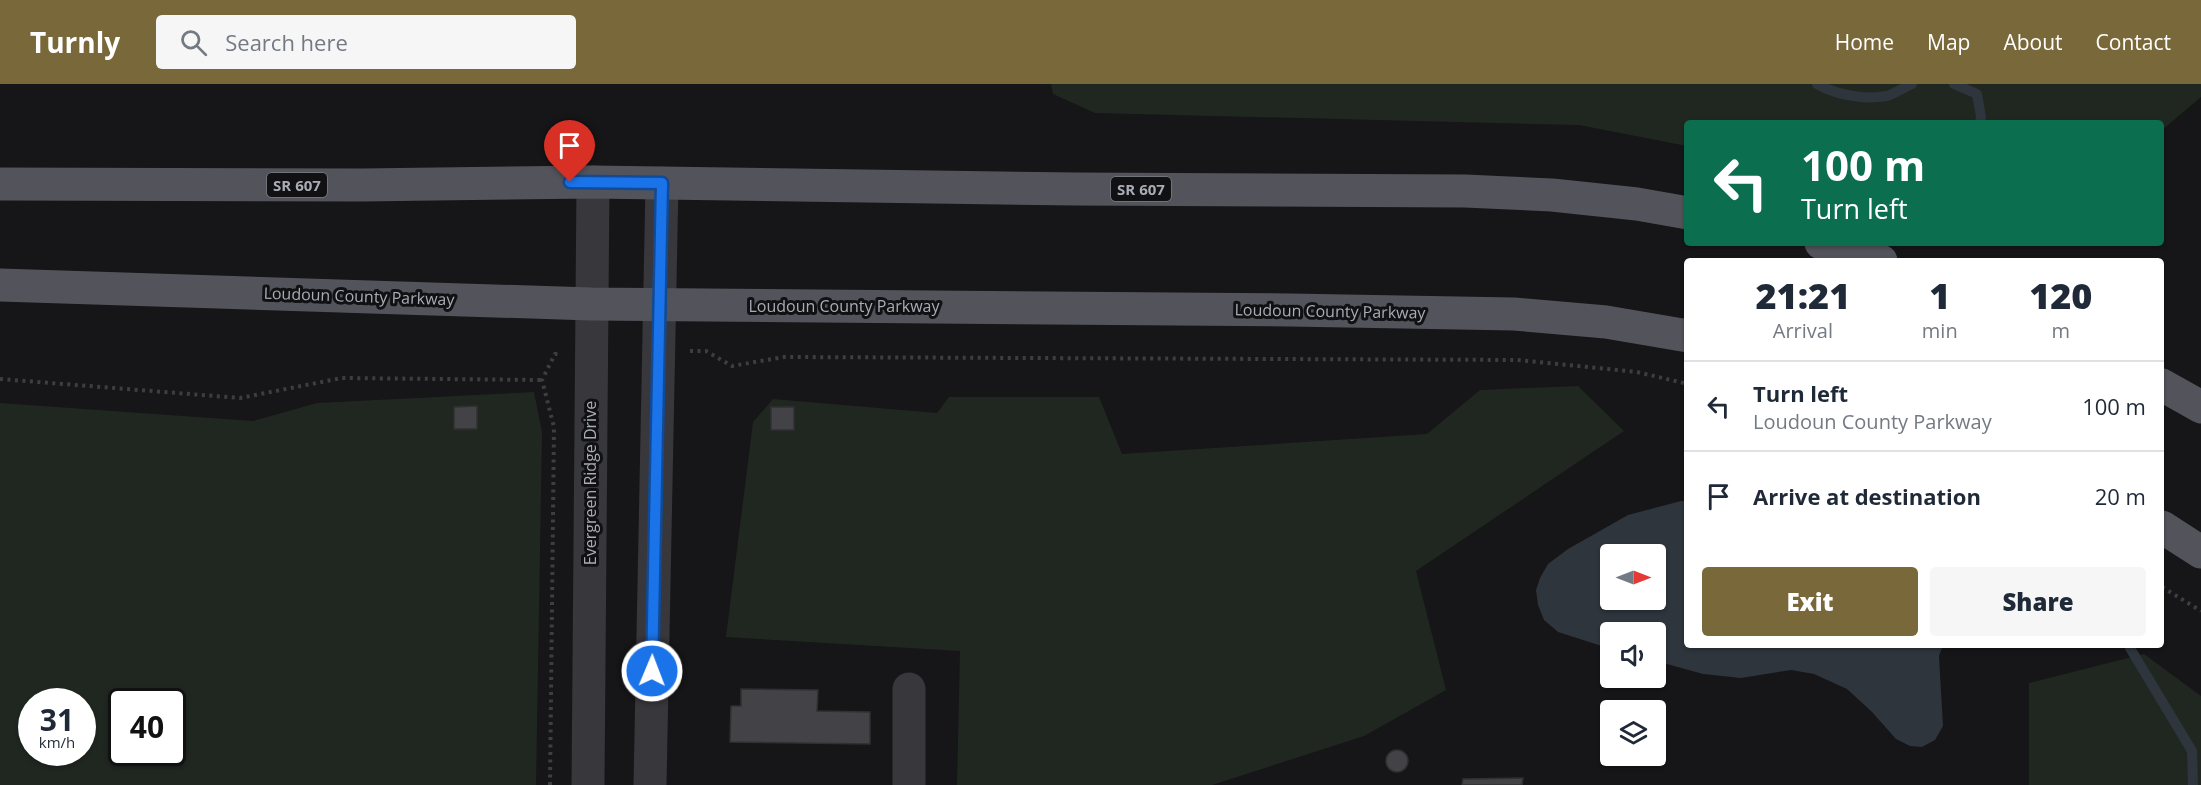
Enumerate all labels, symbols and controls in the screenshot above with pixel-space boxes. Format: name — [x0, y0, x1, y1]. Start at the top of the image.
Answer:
search box — [156, 15, 576, 69]
text: Turnly — [30, 23, 120, 61]
icon: search — [177, 26, 210, 59]
text: Search here — [225, 27, 348, 57]
text: Home — [1835, 28, 1894, 56]
text: Map — [1927, 28, 1970, 56]
text: About — [2003, 28, 2063, 56]
text: Contact — [2096, 28, 2171, 56]
pin — [544, 120, 595, 182]
icon: arrive — [553, 129, 586, 162]
text: 100 m — [1801, 136, 1925, 193]
icon: left — [1702, 144, 1780, 222]
road number: SR 607 — [267, 173, 327, 197]
road number: SR 607 — [1111, 177, 1171, 201]
text: Turn left — [1801, 190, 1908, 227]
text: 21:21 — [1756, 271, 1850, 320]
text: 1 — [1929, 271, 1950, 320]
text: 120 — [2029, 271, 2092, 320]
street label: Loudoun County Parkway — [263, 282, 456, 310]
street label: Loudoun County Parkway — [749, 295, 940, 317]
street label: Loudoun County Parkway — [1234, 298, 1427, 324]
text: Arrival — [1773, 317, 1833, 344]
text: min — [1922, 317, 1958, 344]
text: m — [2052, 317, 2070, 344]
text: Turn left — [1753, 378, 1848, 408]
icon: left — [1702, 390, 1735, 423]
text: 100 m — [2082, 391, 2146, 421]
street label: Evergreen Ridge Drive — [579, 401, 601, 565]
text: Loudoun County Parkway — [1753, 408, 1992, 435]
icon: arrive — [1702, 480, 1735, 513]
text: Arrive at destination — [1753, 481, 1981, 511]
text: 20 m — [2095, 481, 2146, 511]
north arrow — [1600, 544, 1666, 610]
map controls — [1600, 544, 1666, 766]
button: Exit — [1702, 567, 1918, 636]
button: Share — [1930, 567, 2146, 636]
button: sound — [1600, 622, 1666, 688]
position arrow — [620, 639, 684, 703]
speed limit sign: 40 — [108, 688, 186, 766]
text: 31 — [40, 699, 74, 740]
button: layers — [1600, 700, 1666, 766]
text: km/h — [39, 732, 75, 752]

